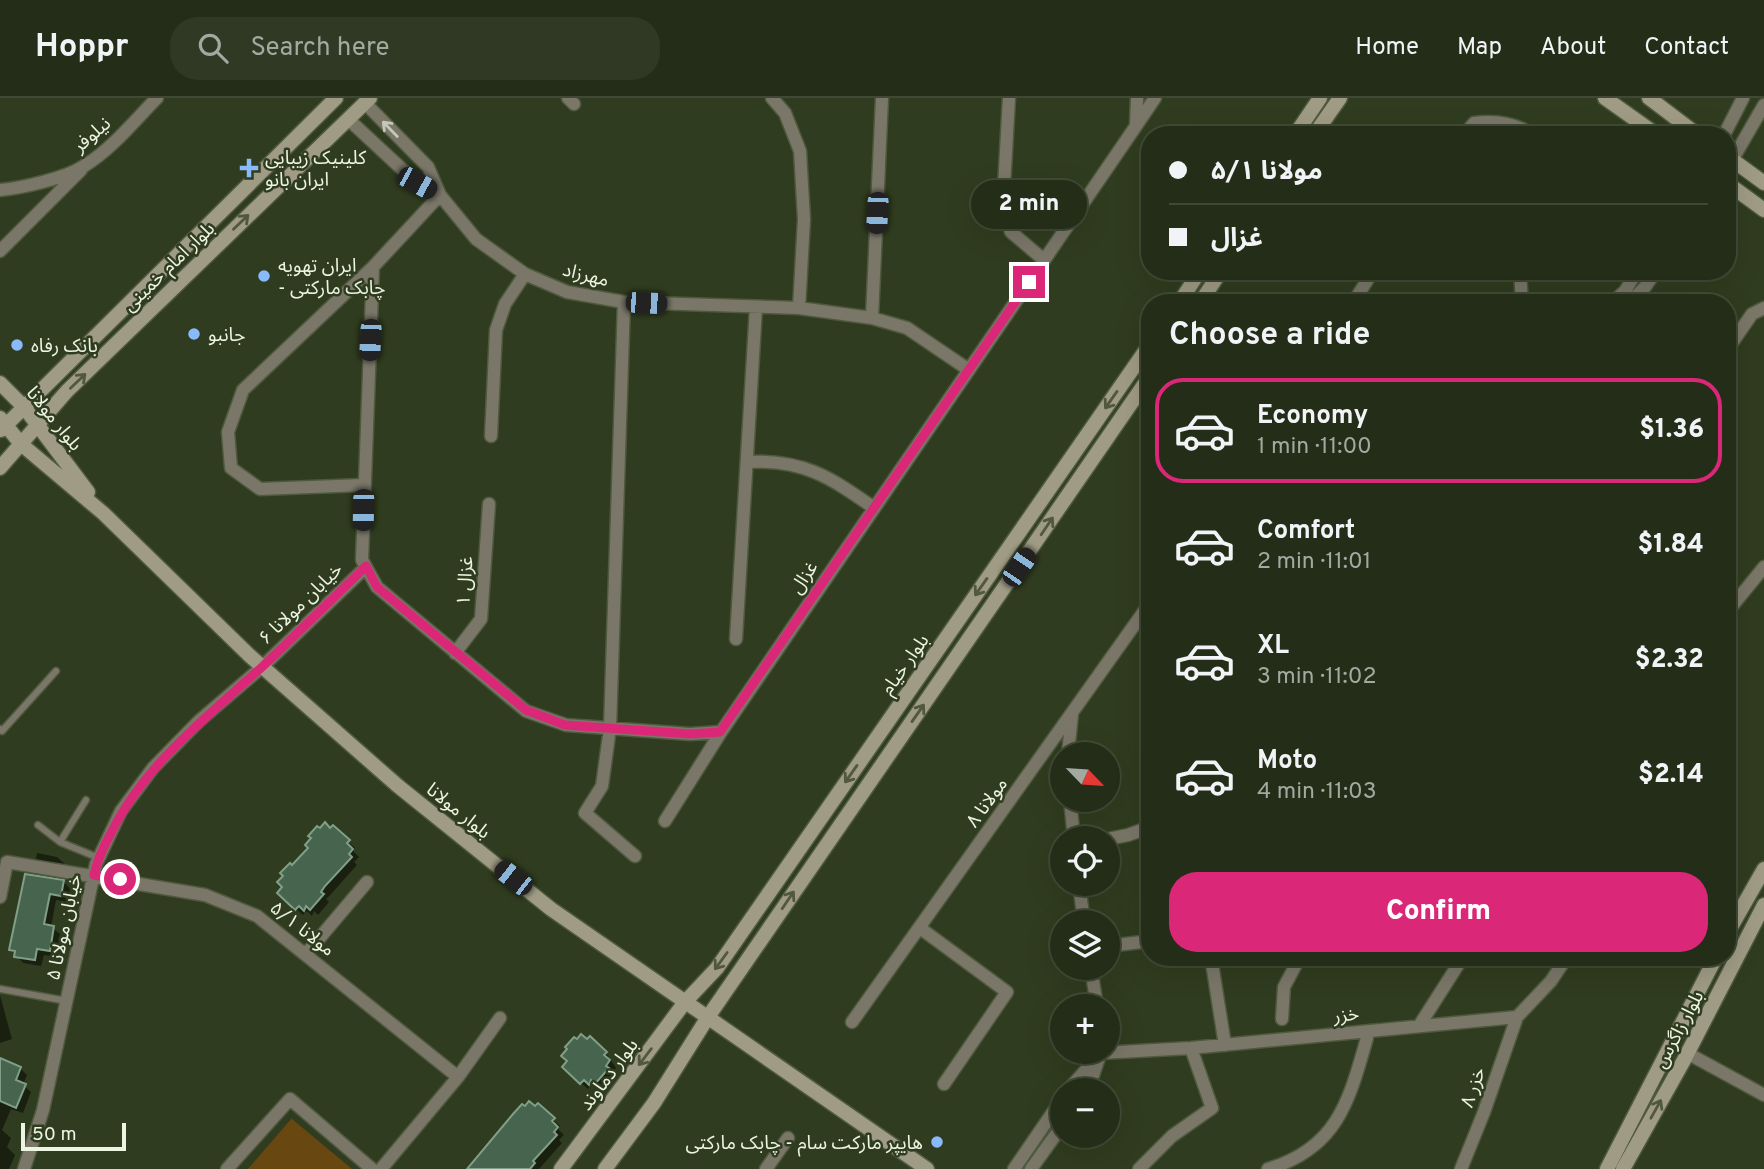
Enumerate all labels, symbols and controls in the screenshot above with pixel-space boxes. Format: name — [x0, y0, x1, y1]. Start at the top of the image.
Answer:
search box — [170, 17, 660, 80]
text: Hoppr — [35, 27, 128, 69]
icon: search — [194, 29, 232, 67]
text: Search here — [250, 32, 389, 65]
text: Home — [1355, 33, 1419, 63]
text: Map — [1457, 33, 1502, 63]
text: About — [1540, 33, 1606, 63]
text: Contact — [1644, 33, 1729, 63]
street label: نیلوفر — [67, 112, 116, 159]
one-way arrow — [381, 120, 398, 137]
place label: کلینیک زیبایی ایران بانو — [265, 147, 367, 193]
text: مولانا ۵/۱ — [1211, 156, 1323, 189]
marker: کلینیک زیبایی ایران بانو — [239, 158, 259, 178]
car — [394, 164, 441, 202]
callout: 2 min — [971, 180, 1087, 230]
text: 2 min — [999, 190, 1059, 219]
car — [866, 191, 889, 235]
one-way arrow — [233, 214, 250, 231]
street label: بلوار امام خمینی — [118, 217, 221, 318]
text: غزال — [1211, 223, 1263, 256]
place label: ایران تهویه - چابک مارکتی — [278, 255, 385, 301]
street label: مهرزاد — [560, 259, 611, 293]
route end — [1013, 266, 1045, 298]
marker: ایران تهویه - چابک مارکتی — [256, 268, 272, 284]
car — [625, 292, 668, 314]
text: Choose a ride — [1169, 316, 1370, 356]
car — [359, 318, 382, 362]
place label: جانبو — [208, 324, 245, 348]
marker: جانبو — [186, 326, 202, 342]
place label: بانک رفاه — [31, 335, 98, 359]
marker: بانک رفاه — [9, 337, 25, 353]
one-way arrow — [69, 372, 86, 389]
street label: بلوار مولانا — [20, 382, 87, 456]
one-way arrow — [1104, 390, 1118, 409]
icon: car — [1173, 399, 1236, 462]
text: Economy — [1257, 400, 1368, 433]
text: $1.36 — [1639, 414, 1704, 447]
text: 1 min · 11:00 — [1257, 433, 1372, 462]
car — [353, 489, 374, 531]
icon: car — [1173, 514, 1236, 577]
text: Comfort — [1257, 515, 1355, 548]
one-way arrow — [1040, 517, 1054, 536]
text: $1.84 — [1637, 529, 1704, 562]
car — [999, 544, 1040, 590]
text: 2 min · 11:01 — [1257, 548, 1371, 577]
street label: غزال ۱ — [452, 556, 480, 607]
street label: غزال — [785, 557, 824, 599]
street label: خیابان مولانا ۶ — [254, 558, 349, 651]
one-way arrow — [974, 577, 988, 596]
icon: car — [1173, 629, 1236, 692]
street label: بلوار خیام — [876, 630, 936, 701]
text: XL — [1257, 630, 1289, 663]
text: $2.32 — [1635, 644, 1704, 677]
text: 3 min · 11:02 — [1257, 663, 1377, 692]
one-way arrow — [911, 704, 925, 723]
north arrow — [1050, 742, 1120, 812]
map controls — [1050, 742, 1120, 1148]
icon: car — [1173, 744, 1236, 807]
text: Moto — [1257, 745, 1317, 778]
text: $2.14 — [1638, 759, 1704, 792]
one-way arrow — [844, 764, 858, 783]
street label: مولانا ۸ — [961, 773, 1014, 833]
street label: بلوار مولانا — [421, 778, 495, 845]
text: 4 min · 11:03 — [1257, 778, 1377, 807]
button: locate — [1050, 826, 1120, 896]
car — [490, 857, 537, 899]
route start — [104, 863, 136, 895]
street label: خیابان مولانا ۵ — [42, 872, 88, 983]
button: Confirm — [1169, 872, 1708, 952]
one-way arrow — [781, 891, 795, 910]
street label: مولانا ۵/۱ — [264, 897, 339, 962]
button: layers — [1050, 910, 1120, 980]
one-way arrow — [714, 951, 729, 970]
street label: بلوار زاگرس — [1649, 987, 1710, 1073]
button: + — [1050, 994, 1120, 1064]
street label: خزر — [1331, 1003, 1360, 1029]
street label: بلوار دماوند — [575, 1034, 644, 1116]
one-way arrow — [638, 1047, 653, 1066]
street label: خزر ۸ — [1456, 1064, 1492, 1111]
button: − — [1050, 1078, 1120, 1148]
one-way arrow — [1649, 1100, 1663, 1120]
scale bar — [21, 1120, 126, 1152]
text: 50 m — [32, 1123, 77, 1147]
place label: هایپر مارکت سام - چابک مارکتی — [685, 1132, 923, 1157]
marker: هایپر مارکت سام - چابک مارکتی — [929, 1134, 945, 1150]

